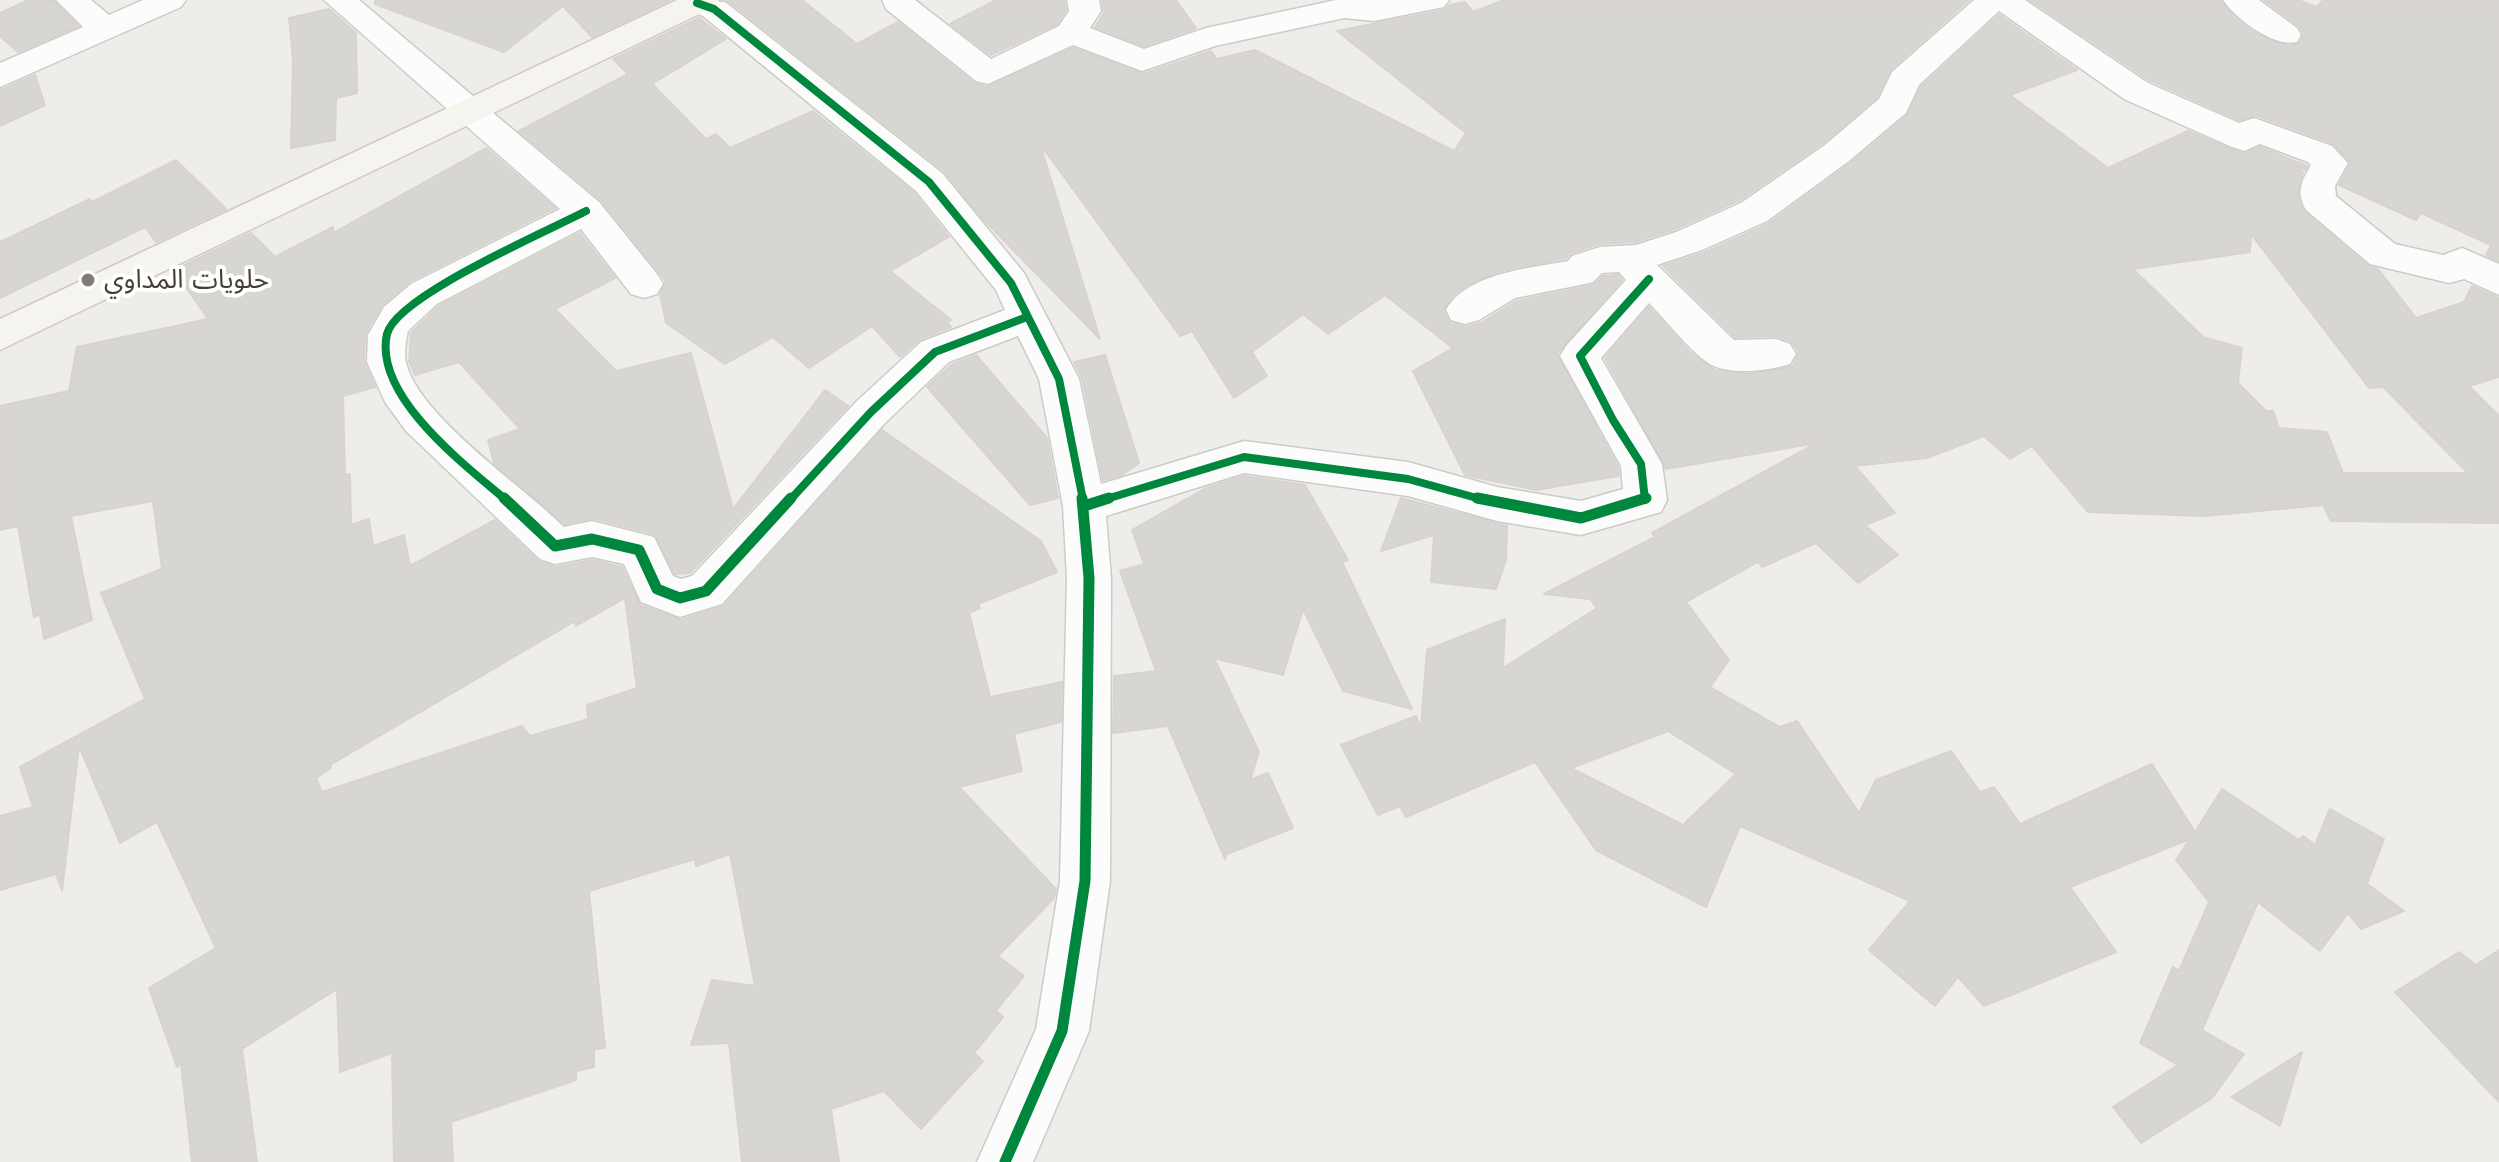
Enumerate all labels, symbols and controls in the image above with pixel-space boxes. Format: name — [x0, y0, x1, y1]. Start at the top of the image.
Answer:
place label: حلويات المداوي — [104, 264, 269, 296]
marker: حلويات المداوي — [79, 271, 97, 289]

